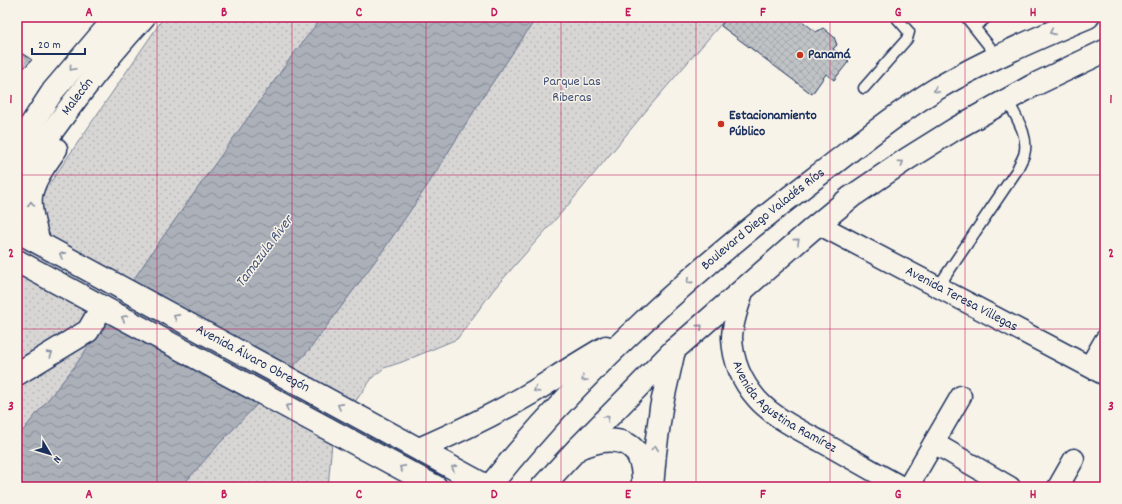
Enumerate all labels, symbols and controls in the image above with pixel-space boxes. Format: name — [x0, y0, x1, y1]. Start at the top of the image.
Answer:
text: A — [85, 4, 93, 23]
text: B — [221, 4, 227, 23]
text: C — [356, 4, 363, 23]
text: D — [491, 4, 498, 23]
text: E — [625, 4, 632, 23]
text: F — [760, 4, 766, 23]
text: G — [895, 4, 902, 23]
text: H — [1030, 4, 1037, 23]
one-way arrow — [1049, 27, 1056, 35]
scale bar — [32, 30, 85, 56]
text: 20 m — [38, 37, 61, 54]
place label: Panamá — [808, 45, 852, 65]
marker: Panamá — [795, 50, 805, 60]
one-way arrow — [70, 63, 77, 70]
park label: Parque Las Riberas — [543, 72, 601, 108]
street label: Malecón — [57, 74, 99, 120]
one-way arrow — [933, 85, 940, 93]
text: 1 — [10, 91, 13, 110]
text: 1 — [1110, 91, 1113, 110]
place label: Estacionamiento Público — [729, 106, 817, 142]
marker: Estacionamiento Público — [716, 119, 726, 129]
one-way arrow — [897, 160, 904, 168]
street label: Boulevard Diego Valadés Ríos — [697, 163, 829, 276]
one-way arrow — [27, 201, 35, 207]
water label: Tamazula River — [231, 210, 300, 293]
one-way arrow — [793, 239, 800, 246]
text: 2 — [8, 245, 14, 264]
text: 2 — [1108, 245, 1114, 264]
one-way arrow — [59, 253, 66, 260]
street label: Avenida Teresa Villegas — [902, 262, 1021, 337]
one-way arrow — [686, 276, 694, 283]
one-way arrow — [173, 315, 180, 322]
one-way arrow — [121, 316, 128, 323]
street label: Avenida Álvaro Obregón — [192, 320, 313, 398]
one-way arrow — [695, 325, 703, 332]
one-way arrow — [46, 351, 53, 359]
street label: Avenida Agustina Ramírez — [726, 358, 841, 459]
one-way arrow — [581, 374, 589, 382]
one-way arrow — [533, 385, 540, 393]
text: 3 — [8, 398, 14, 417]
text: 3 — [1108, 398, 1114, 417]
one-way arrow — [285, 404, 292, 411]
one-way arrow — [336, 404, 344, 411]
one-way arrow — [602, 415, 610, 423]
north arrow — [30, 434, 70, 474]
one-way arrow — [651, 445, 660, 451]
text: N — [48, 452, 64, 466]
one-way arrow — [399, 466, 406, 473]
one-way arrow — [451, 466, 458, 473]
text: A — [85, 486, 93, 504]
text: B — [221, 486, 227, 504]
text: C — [356, 486, 363, 504]
text: D — [491, 486, 498, 504]
text: E — [625, 486, 632, 504]
text: F — [760, 486, 766, 504]
text: G — [895, 486, 902, 504]
text: H — [1030, 486, 1037, 504]

